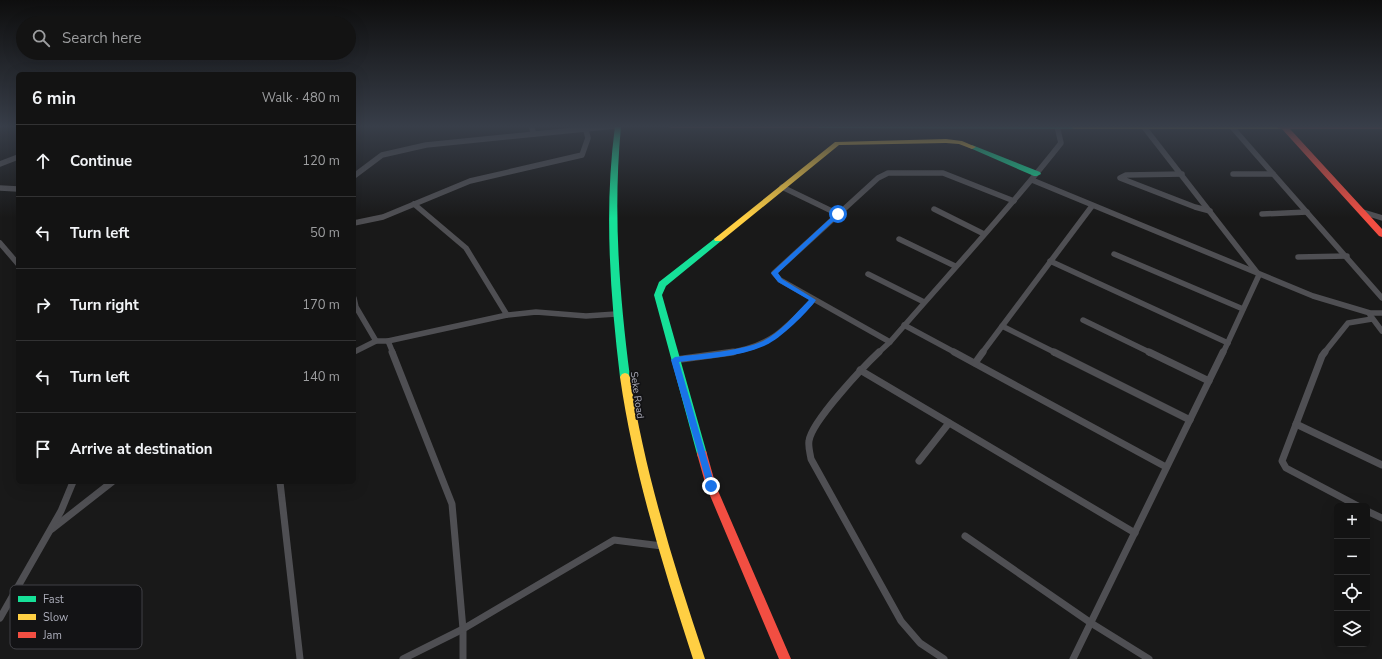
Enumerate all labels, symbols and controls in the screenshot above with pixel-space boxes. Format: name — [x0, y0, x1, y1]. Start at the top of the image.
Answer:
search box — [16, 16, 356, 60]
icon: search — [30, 27, 52, 49]
text: Search here — [62, 28, 142, 48]
text: 6 min — [32, 87, 76, 110]
text: Walk · 480 m — [262, 89, 340, 107]
icon: ahead — [32, 150, 54, 172]
text: Continue — [70, 151, 132, 171]
text: 120 m — [302, 152, 340, 170]
route start — [829, 205, 847, 223]
icon: left — [32, 222, 54, 244]
text: Turn left — [70, 223, 129, 243]
text: 50 m — [310, 224, 340, 242]
icon: right — [32, 294, 54, 316]
text: Turn right — [70, 295, 139, 315]
text: 170 m — [302, 296, 340, 314]
icon: left — [32, 366, 54, 388]
text: Turn left — [70, 367, 129, 387]
text: 140 m — [302, 368, 340, 386]
street label: Seke Road — [627, 371, 647, 420]
icon: arrive — [32, 438, 54, 460]
text: Arrive at destination — [70, 439, 213, 459]
route end — [702, 477, 720, 495]
map controls — [1334, 503, 1370, 647]
button: + — [1334, 503, 1370, 539]
button: − — [1334, 539, 1370, 575]
button: locate — [1334, 575, 1370, 611]
legend — [10, 585, 142, 649]
text: Fast — [43, 592, 64, 607]
text: Slow — [43, 610, 68, 625]
button: layers — [1334, 611, 1370, 647]
text: Jam — [42, 628, 62, 643]

